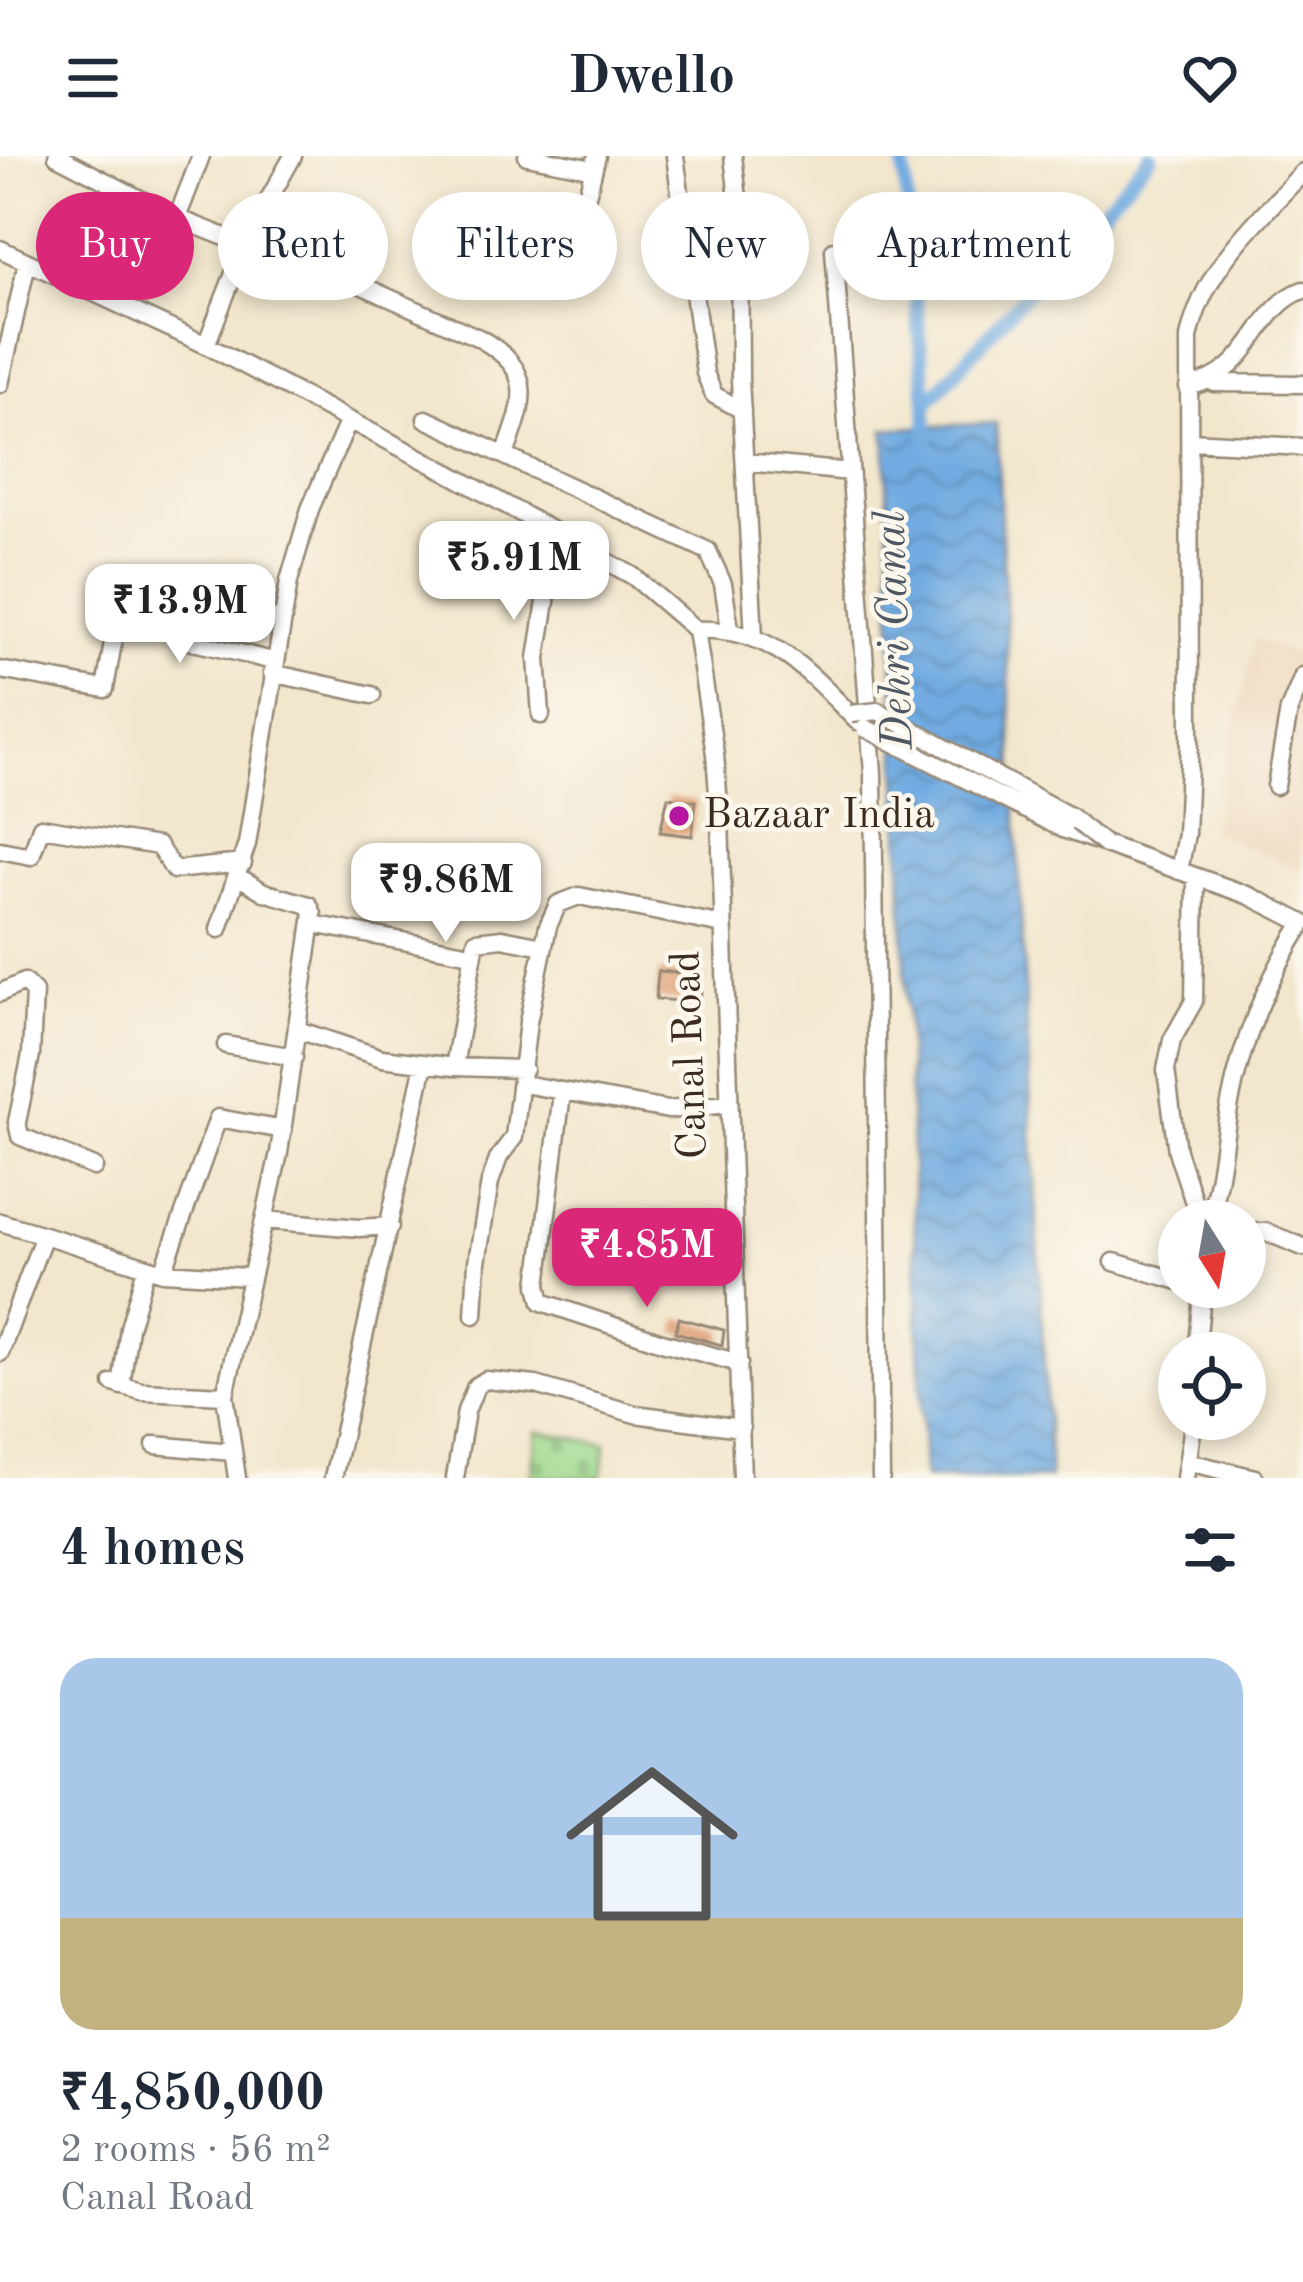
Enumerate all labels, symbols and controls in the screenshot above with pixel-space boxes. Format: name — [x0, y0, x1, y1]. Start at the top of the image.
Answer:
icon: menu — [60, 45, 126, 111]
icon: heart — [1177, 45, 1243, 111]
text: Dwello — [568, 51, 735, 105]
chip: Buy — [36, 192, 194, 300]
chip: Rent — [218, 192, 388, 300]
chip: Filters — [412, 192, 617, 300]
chip: New — [641, 192, 809, 300]
chip: Apartment — [833, 192, 1114, 300]
water label: Dehri Canal — [868, 510, 923, 751]
pin: ₹5.91M — [416, 521, 612, 623]
text: ₹5.91M — [446, 540, 582, 579]
pin: ₹13.9M — [82, 564, 278, 666]
text: ₹13.9M — [112, 583, 248, 622]
place label: Bazaar India — [703, 795, 935, 837]
marker: Bazaar India — [666, 803, 692, 829]
pin: ₹9.86M — [348, 843, 544, 945]
text: ₹9.86M — [378, 862, 514, 901]
street label: Canal Road — [666, 950, 716, 1160]
north arrow — [1158, 1200, 1266, 1308]
map controls — [1158, 1200, 1266, 1440]
pin: ₹4.85M — [549, 1208, 745, 1310]
text: ₹4.85M — [579, 1227, 715, 1266]
button: locate — [1158, 1332, 1266, 1440]
icon: filters — [1177, 1517, 1243, 1583]
text: 4 homes — [60, 1525, 245, 1576]
icon: home — [544, 1736, 760, 1952]
text: ₹4,850,000 — [60, 2070, 325, 2121]
text: 2 rooms · 56 m² — [60, 2131, 331, 2170]
text: Canal Road — [60, 2179, 254, 2218]

